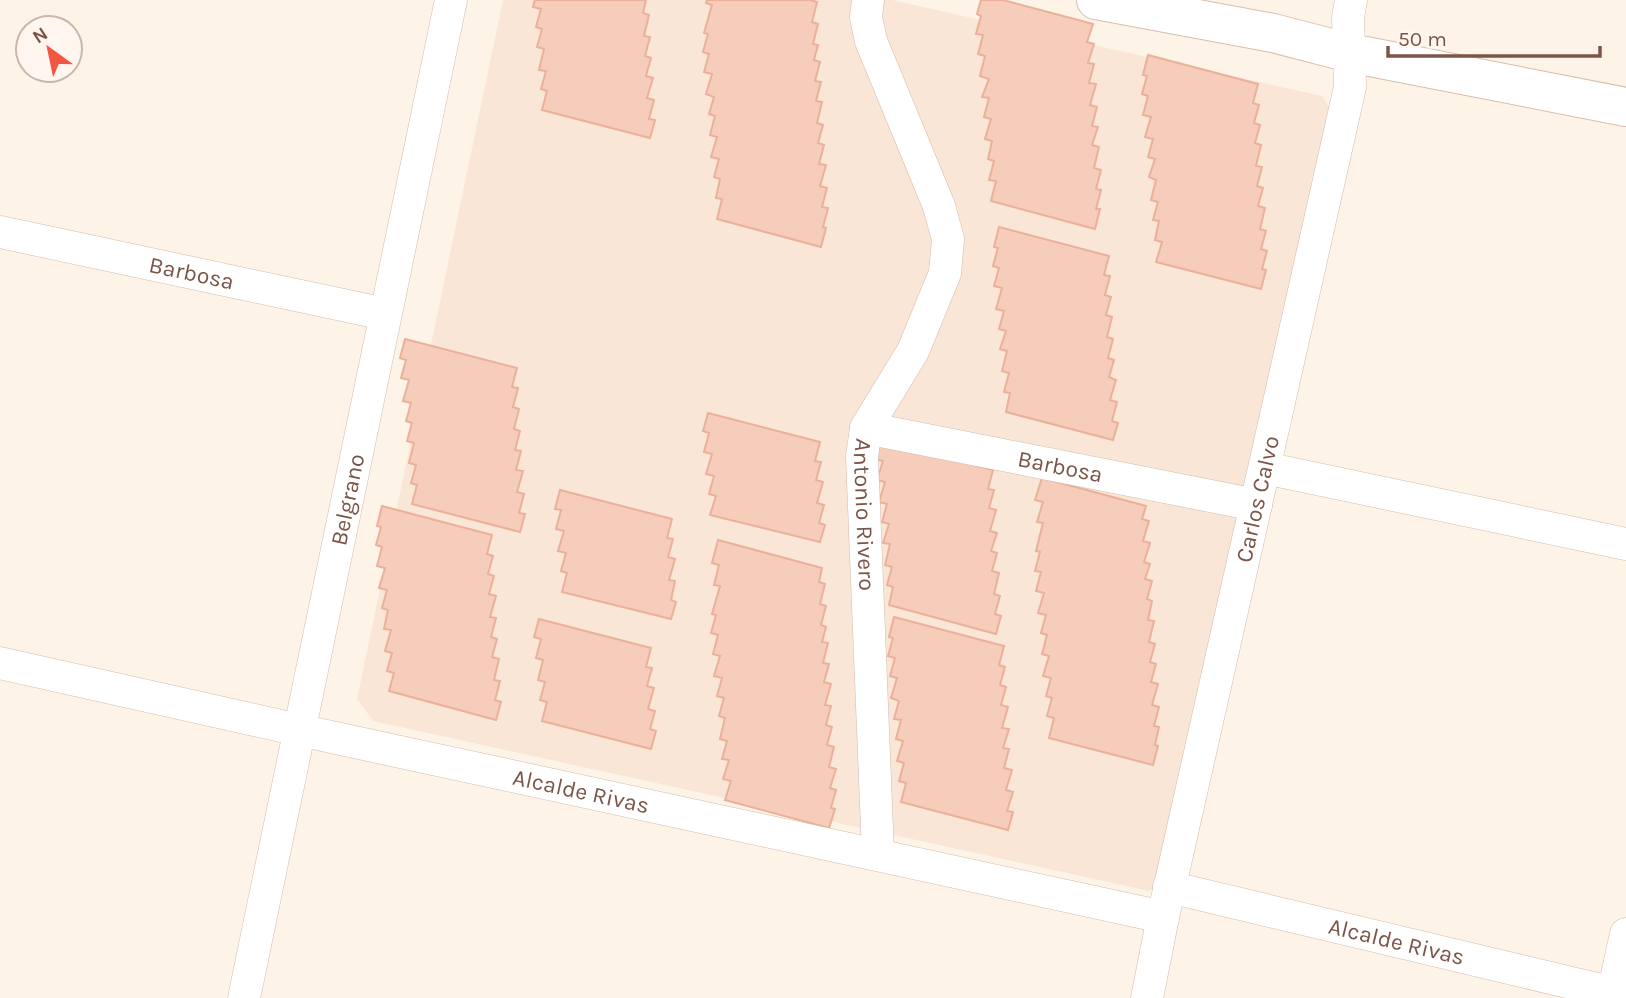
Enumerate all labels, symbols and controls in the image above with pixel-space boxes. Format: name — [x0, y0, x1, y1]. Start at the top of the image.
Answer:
north arrow — [14, 14, 84, 84]
scale bar — [1388, 14, 1600, 58]
text: N — [29, 23, 52, 49]
text: 50 m — [1398, 27, 1447, 51]
street label: Barbosa — [147, 251, 237, 296]
street label: Carlos Calvo — [1230, 433, 1285, 565]
street label: Antonio Rivero — [848, 437, 880, 591]
street label: Barbosa — [1015, 445, 1105, 488]
street label: Belgrano — [325, 451, 371, 548]
street label: Alcalde Rivas — [510, 764, 652, 819]
street label: Alcalde Rivas — [1326, 913, 1467, 971]

